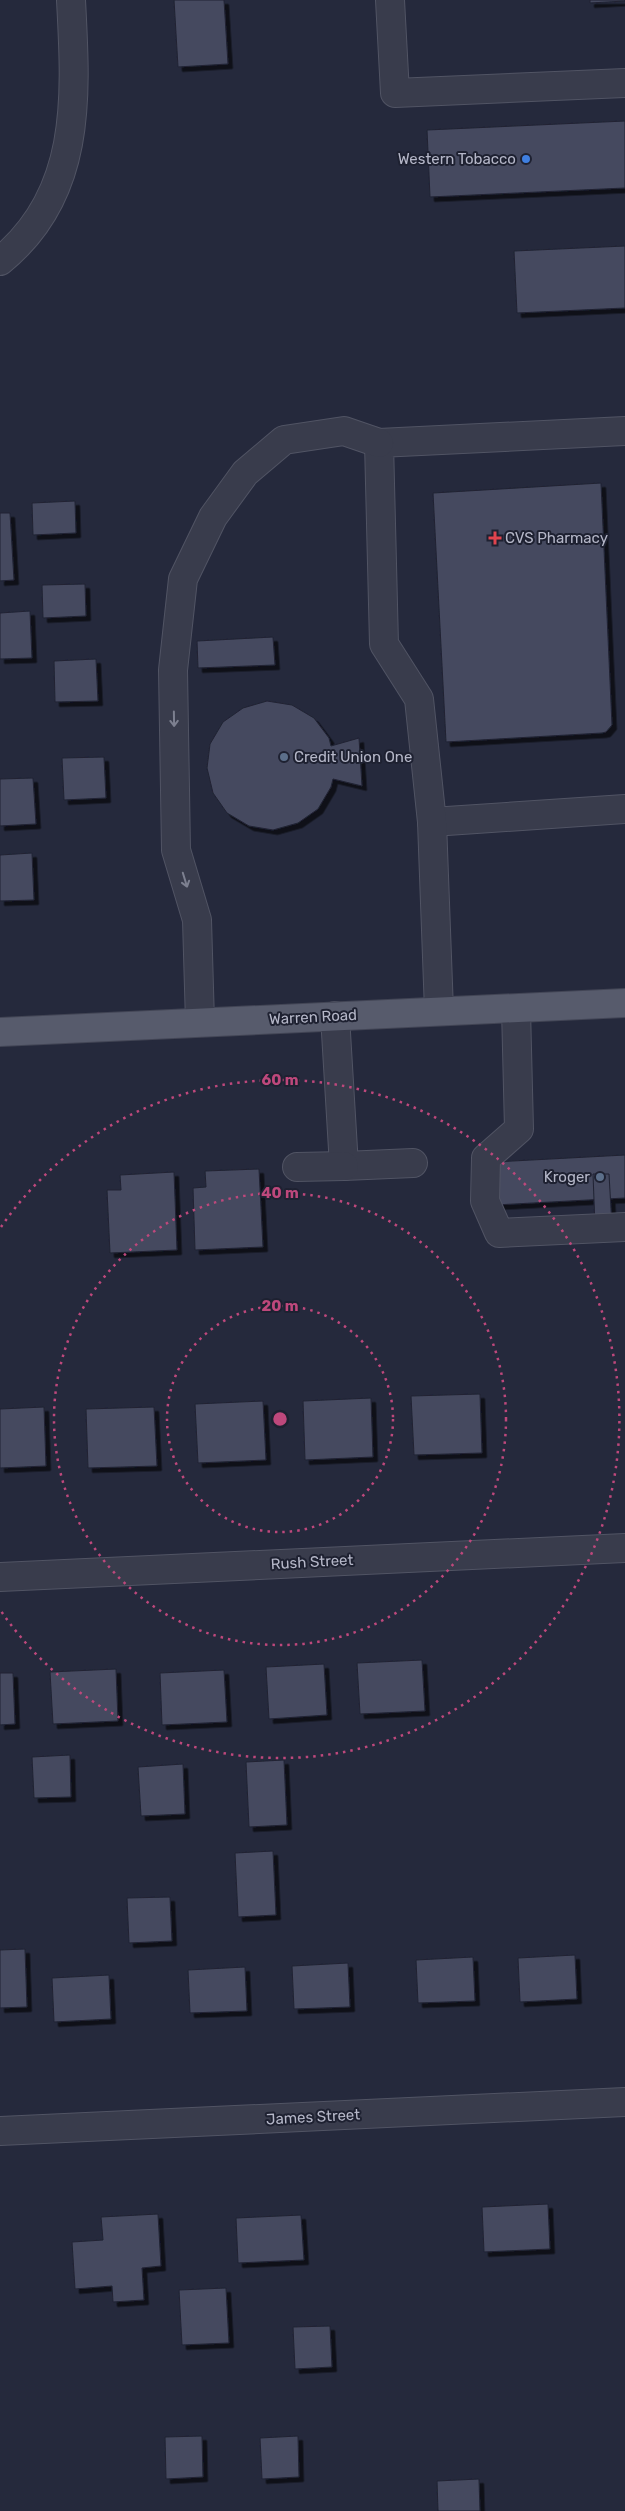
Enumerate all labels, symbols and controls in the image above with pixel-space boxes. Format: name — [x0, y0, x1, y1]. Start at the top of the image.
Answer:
place label: Western Tobacco — [398, 150, 516, 168]
marker: Western Tobacco — [520, 153, 532, 165]
place label: CVS Pharmacy — [505, 529, 608, 547]
marker: CVS Pharmacy — [489, 532, 501, 544]
one-way arrow — [169, 710, 179, 727]
place label: Credit Union One — [294, 748, 412, 766]
marker: Credit Union One — [278, 751, 290, 763]
one-way arrow — [180, 872, 190, 888]
street label: Warren Road — [269, 1006, 357, 1028]
text: 60 m — [262, 1071, 298, 1089]
place label: Kroger — [544, 1168, 590, 1186]
marker: Kroger — [594, 1171, 606, 1183]
text: 40 m — [261, 1184, 299, 1202]
text: 20 m — [262, 1297, 298, 1315]
centre of rings — [271, 1410, 289, 1428]
street label: Rush Street — [270, 1551, 354, 1573]
street label: James Street — [266, 2106, 361, 2128]

